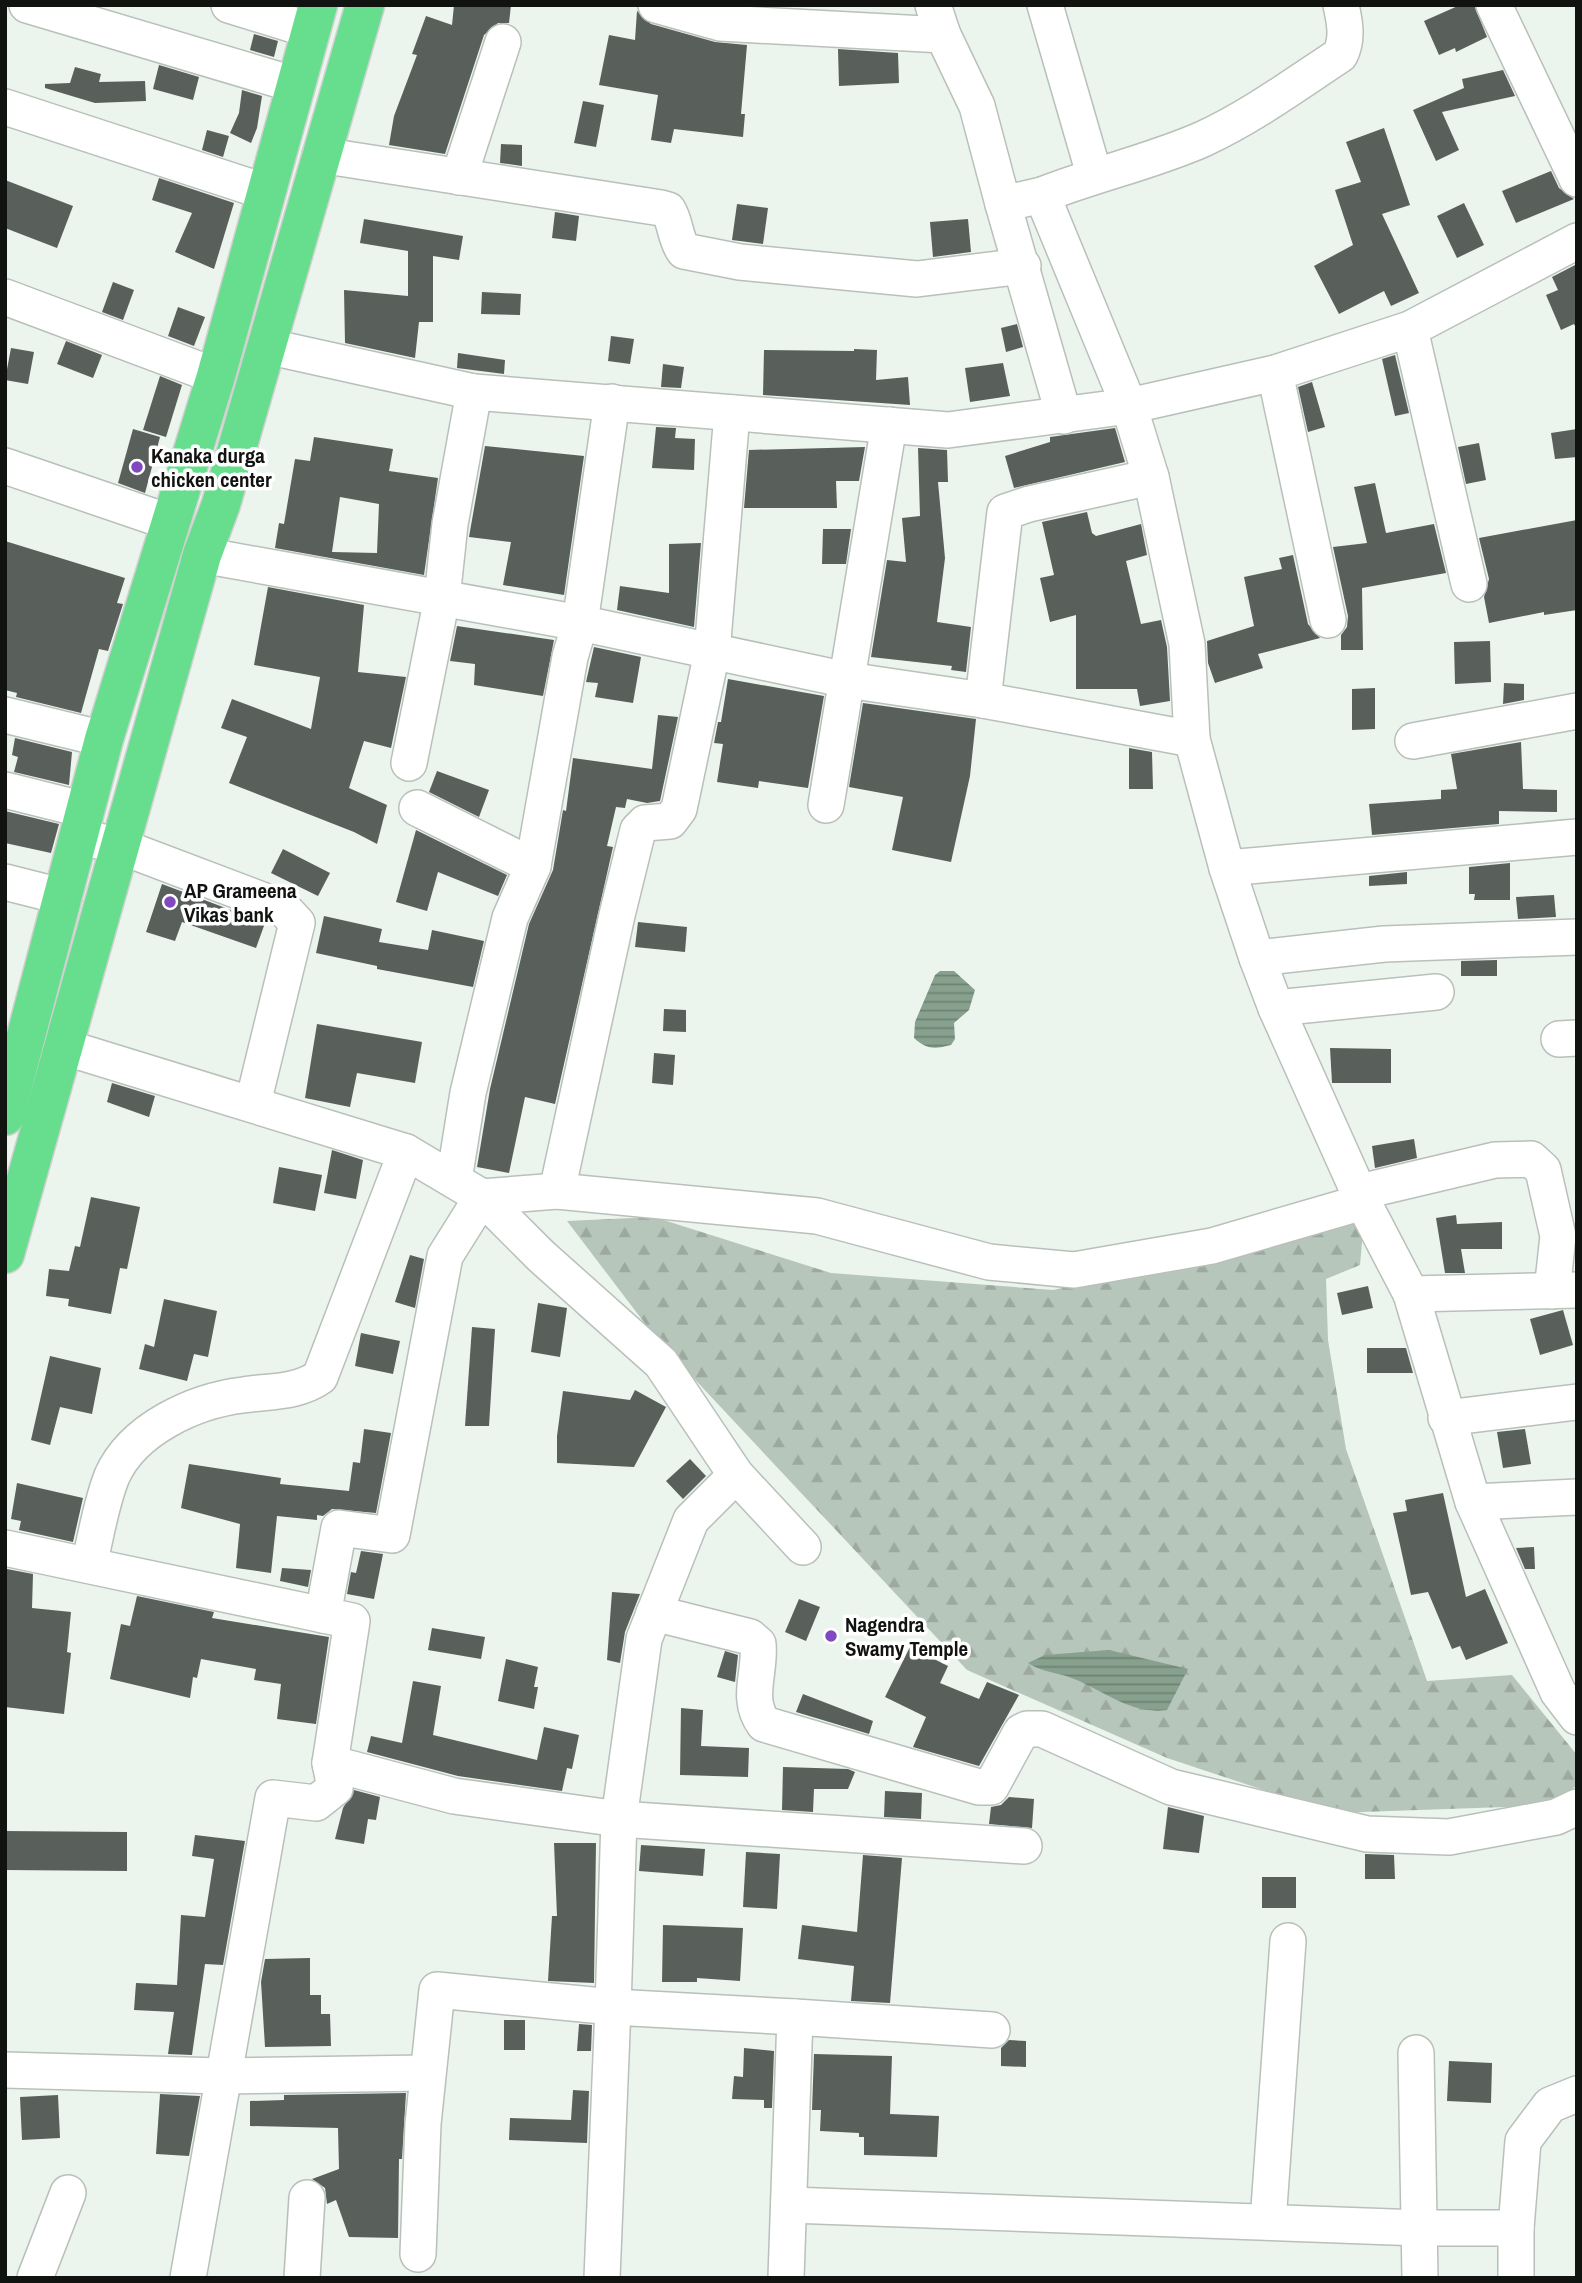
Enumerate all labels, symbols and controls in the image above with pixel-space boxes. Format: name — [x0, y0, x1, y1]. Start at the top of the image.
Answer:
place label: Kanaka durga chicken center — [151, 441, 272, 494]
marker: Kanaka durga chicken center — [129, 459, 145, 475]
place label: AP Grameena Vikas bank — [184, 876, 297, 929]
marker: AP Grameena Vikas bank — [162, 894, 178, 910]
place label: Nagendra Swamy Temple — [845, 1610, 968, 1663]
marker: Nagendra Swamy Temple — [823, 1628, 839, 1644]

